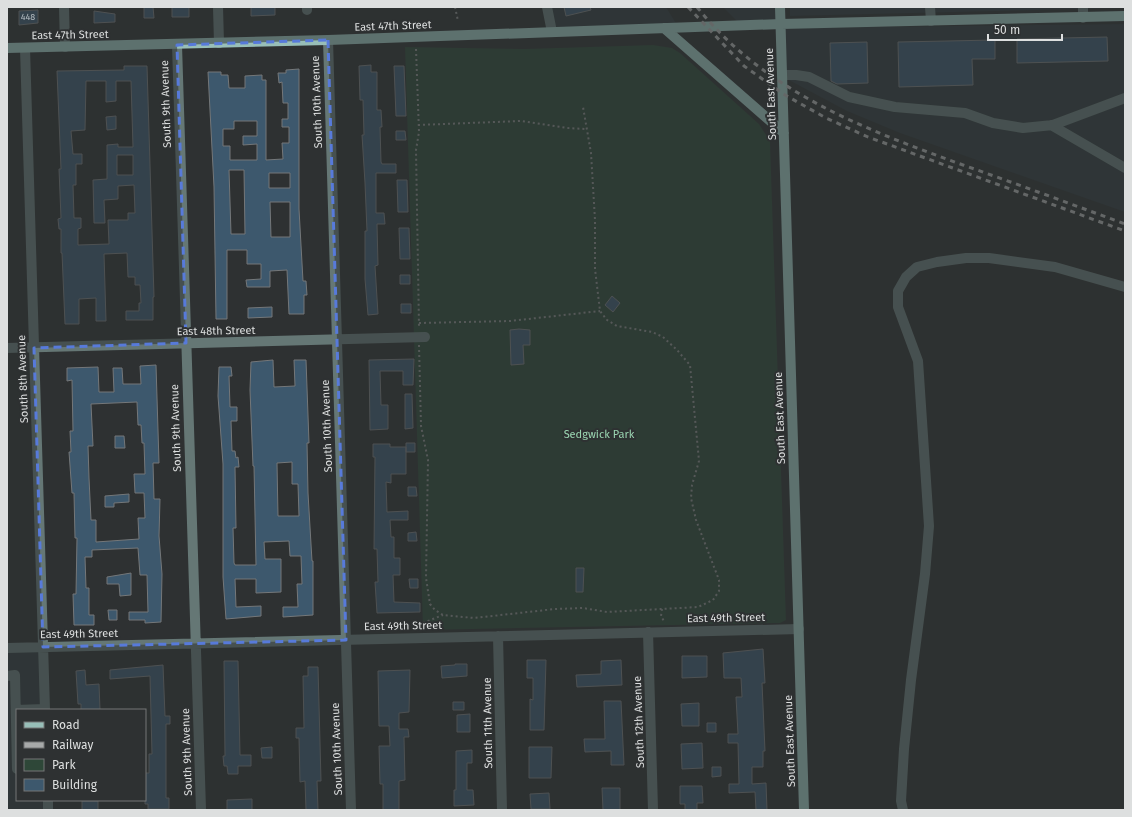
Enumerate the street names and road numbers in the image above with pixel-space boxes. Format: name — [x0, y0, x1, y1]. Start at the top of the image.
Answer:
street label: East 47th Street — [354, 18, 432, 34]
street label: East 47th Street — [31, 28, 109, 42]
street label: South East Avenue — [763, 48, 779, 140]
street label: South 10th Avenue — [309, 55, 325, 149]
street label: South 9th Avenue — [158, 60, 174, 148]
street label: East 48th Street — [177, 324, 255, 338]
street label: South 8th Avenue — [15, 335, 31, 423]
street label: South East Avenue — [772, 372, 788, 464]
street label: South 10th Avenue — [319, 379, 335, 473]
street label: South 9th Avenue — [168, 384, 184, 472]
street label: East 49th Street — [687, 611, 765, 625]
street label: East 49th Street — [364, 619, 442, 633]
street label: East 49th Street — [40, 627, 118, 641]
street label: South 12th Avenue — [631, 676, 647, 768]
street label: South 11th Avenue — [481, 677, 495, 769]
street label: South East Avenue — [782, 695, 798, 787]
street label: South 10th Avenue — [329, 702, 345, 796]
street label: South 9th Avenue — [179, 708, 195, 796]

